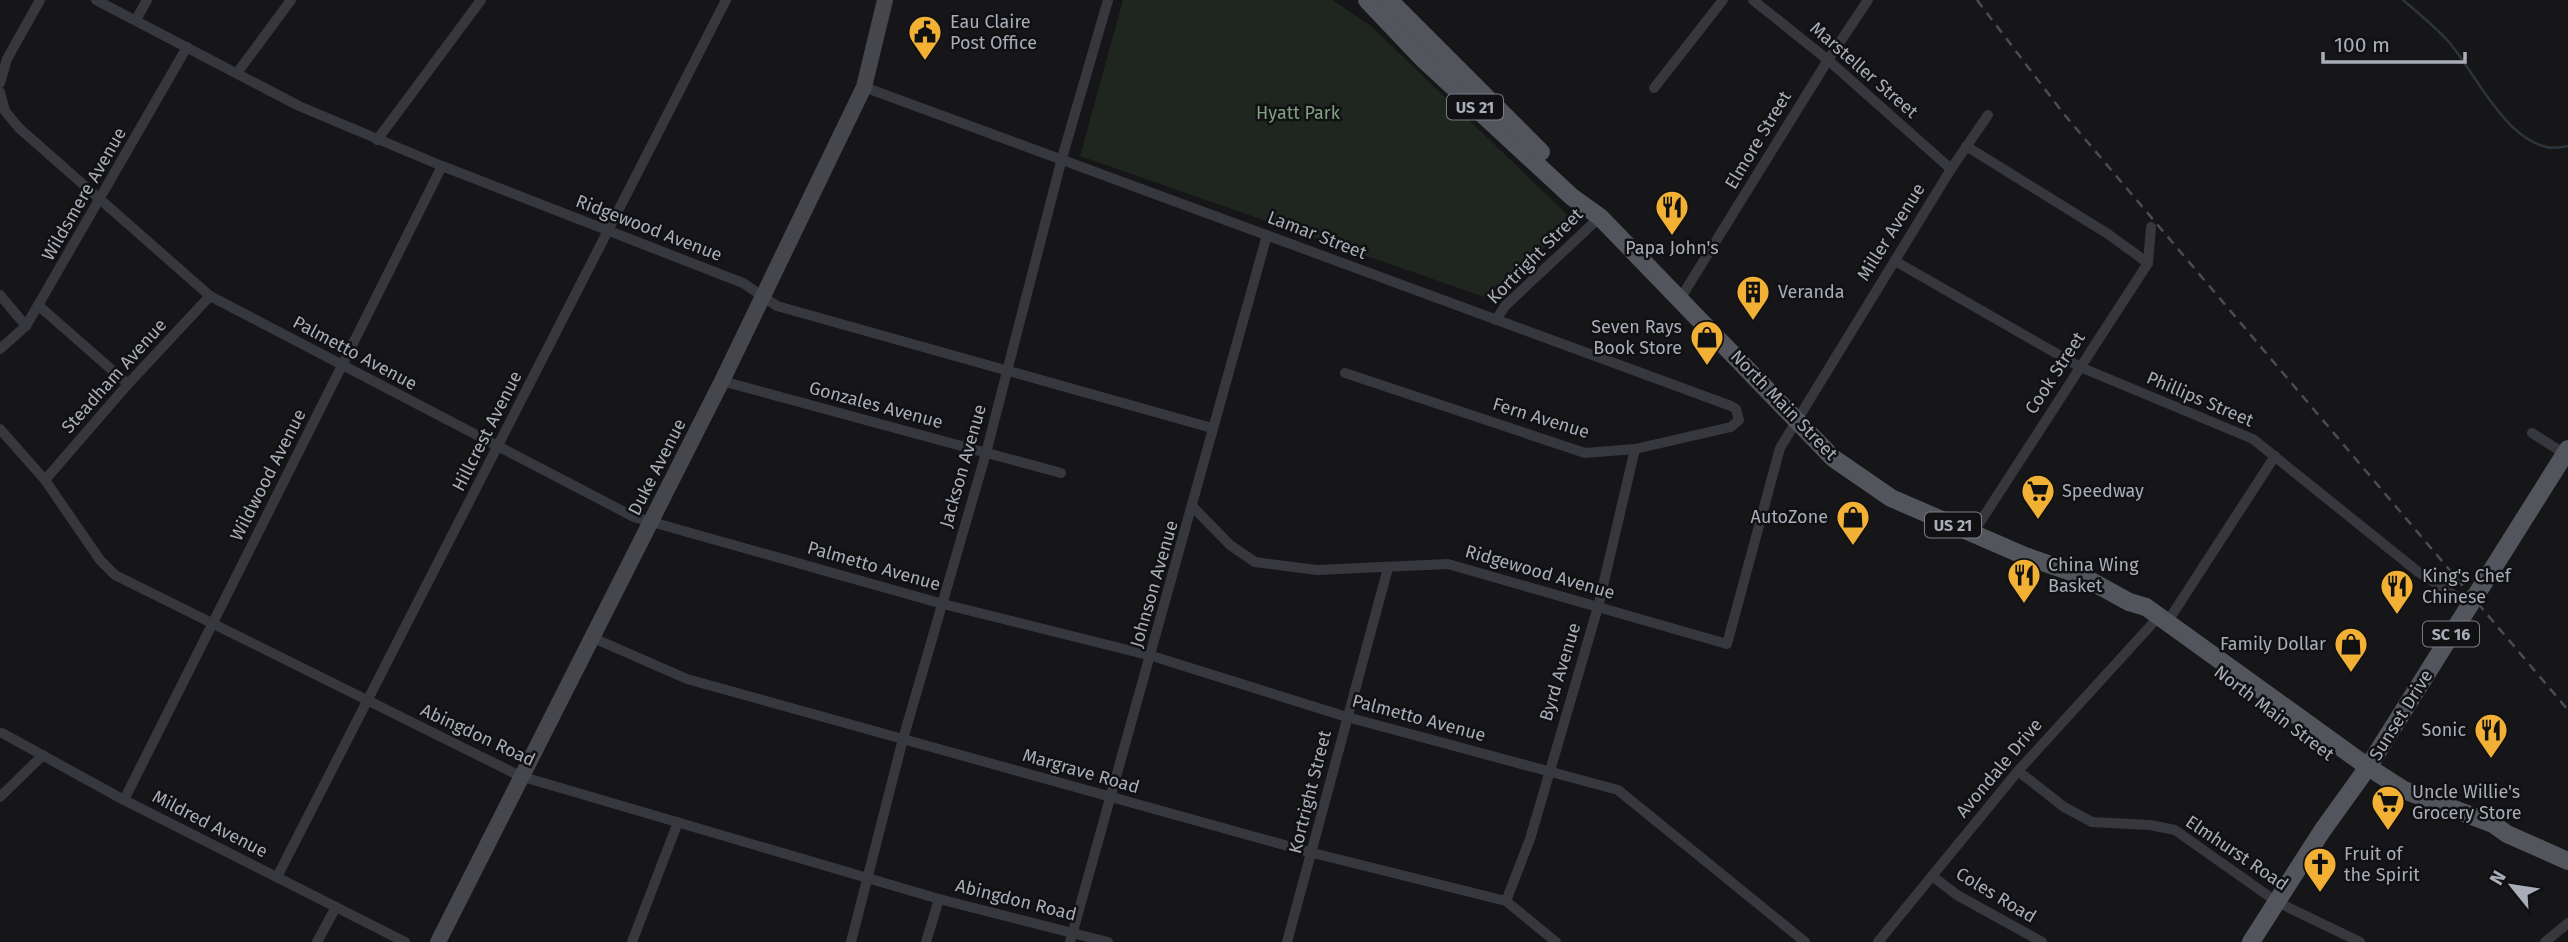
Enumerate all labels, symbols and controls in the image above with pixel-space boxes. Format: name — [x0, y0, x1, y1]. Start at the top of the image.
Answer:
place label: Eau Claire Post Office — [950, 11, 1037, 54]
public building icon: Eau Claire Post Office — [906, 13, 944, 62]
street label: Marsteller Street — [1806, 17, 1923, 123]
scale bar — [2323, 21, 2465, 65]
text: 100 m — [2334, 32, 2390, 58]
street label: Elmore Street — [1720, 87, 1796, 193]
road number: US 21 — [1447, 94, 1503, 120]
park label: Hyatt Park — [1256, 102, 1341, 124]
street label: Wildsmere Avenue — [37, 123, 131, 265]
street label: Miller Avenue — [1852, 179, 1930, 285]
restaurant icon: Papa John's — [1653, 188, 1691, 237]
street label: Ridgewood Avenue — [573, 190, 725, 266]
street label: Kortright Street — [1483, 203, 1588, 308]
street label: Lamar Street — [1264, 206, 1370, 264]
place label: Papa John's — [1625, 237, 1719, 259]
building icon: Veranda — [1734, 273, 1772, 322]
place label: Veranda — [1778, 281, 1845, 303]
street label: Palmetto Avenue — [289, 311, 421, 395]
street label: Steadham Avenue — [57, 314, 171, 438]
place label: Seven Rays Book Store — [1591, 316, 1682, 359]
shop icon: Seven Rays Book Store — [1688, 318, 1726, 367]
street label: Cook Street — [2020, 327, 2090, 418]
street label: North Main Street — [1726, 345, 1842, 465]
street label: Hillcrest Avenue — [447, 367, 527, 495]
street label: Phillips Street — [2143, 367, 2257, 432]
street label: Gonzales Avenue — [807, 377, 945, 433]
street label: Fern Avenue — [1490, 393, 1592, 443]
street label: Jackson Avenue — [935, 402, 991, 530]
street label: Wildwood Avenue — [225, 405, 311, 545]
street label: Duke Avenue — [623, 415, 691, 519]
supermarket icon: Speedway — [2019, 472, 2057, 521]
place label: Speedway — [2062, 480, 2144, 502]
shop icon: AutoZone — [1834, 498, 1872, 547]
place label: AutoZone — [1751, 506, 1828, 528]
road number: US 21 — [1925, 512, 1981, 538]
street label: Johnson Avenue — [1125, 518, 1183, 650]
street label: Palmetto Avenue — [805, 536, 943, 596]
street label: Ridgewood Avenue — [1463, 540, 1617, 604]
place label: China Wing Basket — [2048, 554, 2139, 597]
restaurant icon: China Wing Basket — [2005, 556, 2043, 605]
place label: King's Chef Chinese — [2422, 565, 2513, 608]
restaurant icon: King's Chef Chinese — [2378, 567, 2416, 616]
street label: Byrd Avenue — [1535, 620, 1585, 724]
road number: SC 16 — [2423, 622, 2479, 646]
shop icon: Family Dollar — [2332, 625, 2370, 674]
place label: Family Dollar — [2220, 633, 2326, 655]
street label: North Main Street — [2210, 661, 2339, 766]
street label: Sunset Drive — [2365, 666, 2437, 764]
street label: Palmetto Avenue — [1350, 690, 1488, 746]
street label: Abingdon Road — [417, 699, 539, 771]
restaurant icon: Sonic — [2472, 711, 2510, 760]
street label: Avondale Drive — [1951, 714, 2047, 822]
place label: Sonic — [2421, 719, 2466, 741]
street label: Kortright Street — [1284, 728, 1336, 856]
street label: Margrave Road — [1020, 744, 1142, 798]
place label: Uncle Willie's Grocery Store — [2412, 781, 2522, 824]
supermarket icon: Uncle Willie's Grocery Store — [2369, 783, 2407, 832]
street label: Mildred Avenue — [149, 785, 271, 863]
street label: Elmhurst Road — [2181, 811, 2293, 895]
place label: Fruit of the Spirit — [2344, 843, 2420, 886]
church icon: Fruit of the Spirit — [2301, 845, 2339, 894]
north arrow — [2477, 851, 2547, 921]
street label: Coles Road — [1952, 862, 2040, 928]
text: N — [2485, 867, 2511, 889]
street label: Abingdon Road — [953, 874, 1079, 926]

